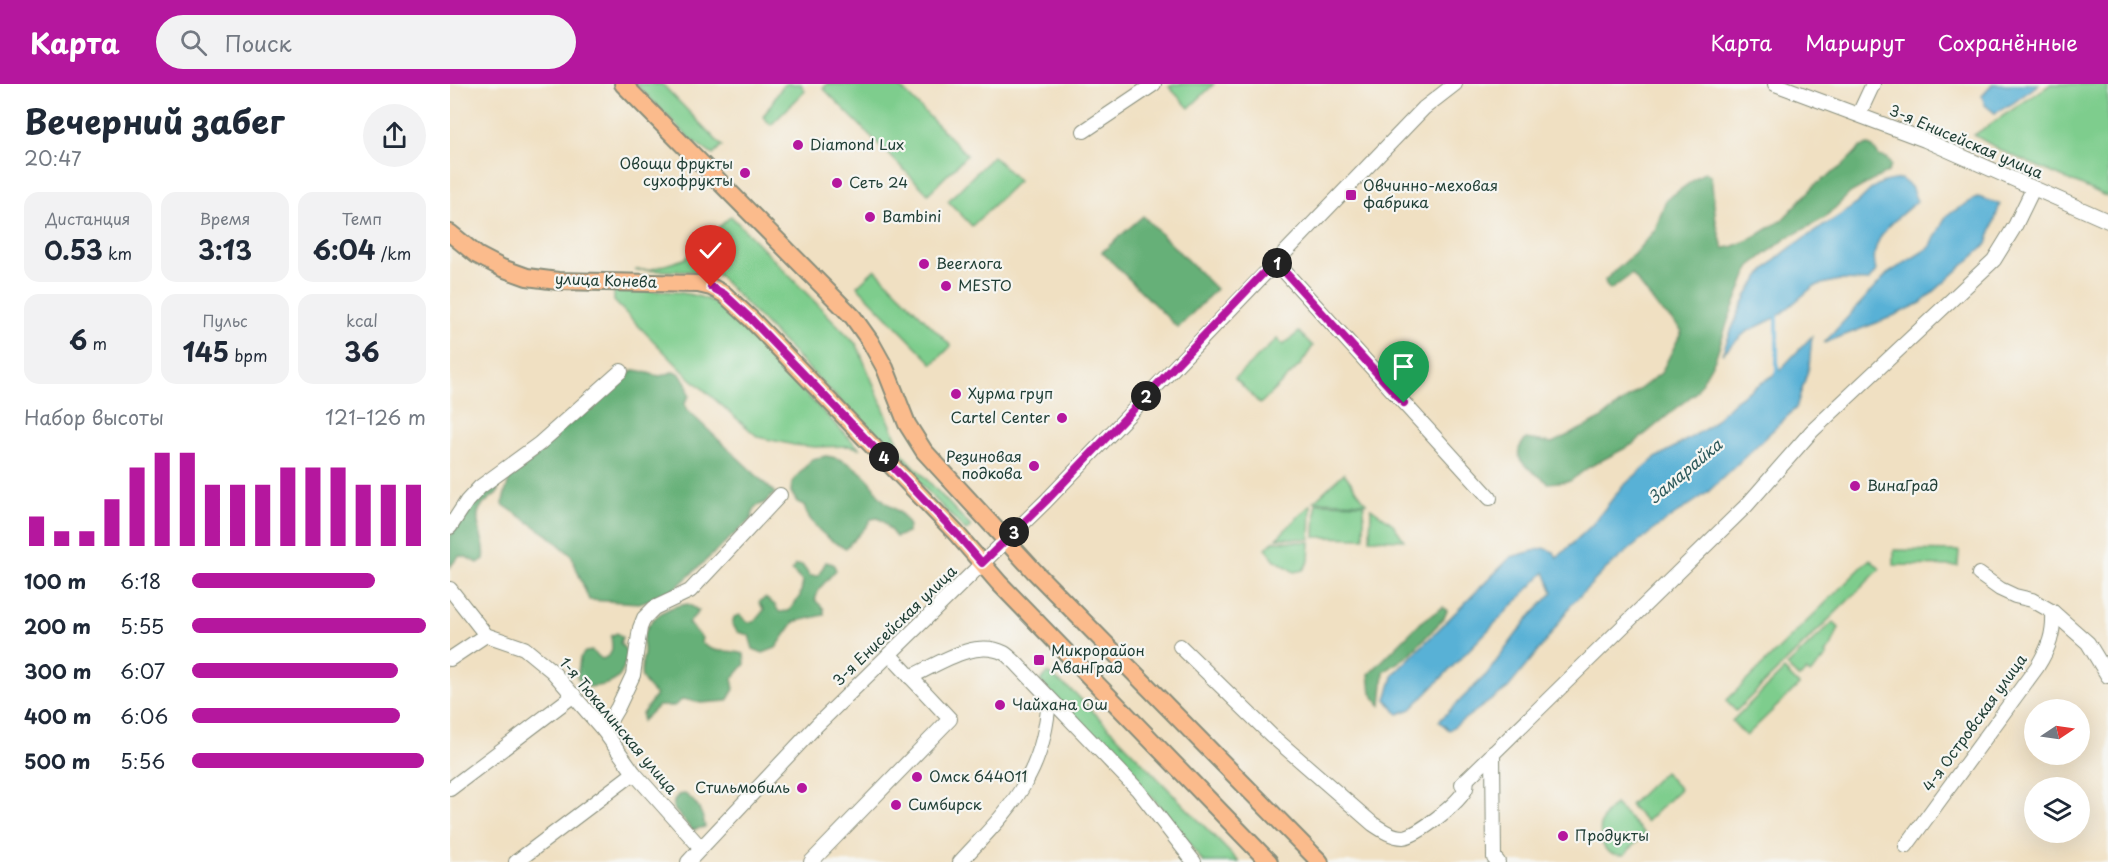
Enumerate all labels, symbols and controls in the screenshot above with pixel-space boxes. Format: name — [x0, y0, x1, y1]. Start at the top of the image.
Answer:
search box — [156, 15, 576, 69]
text: Карта — [30, 21, 120, 64]
icon: search — [177, 26, 210, 59]
text: Поиск — [225, 26, 292, 59]
text: Карта — [1711, 26, 1772, 58]
text: Маршрут — [1805, 26, 1905, 58]
text: Сохранённые — [1938, 26, 2078, 58]
text: Вечерний забег — [24, 95, 284, 145]
street label: 3-я Енисейская улица — [1886, 98, 2048, 184]
button: share — [363, 104, 426, 167]
place label: Diamond Lux — [810, 132, 904, 155]
marker: Diamond Lux — [791, 138, 805, 152]
text: 20:47 — [24, 143, 82, 173]
place label: Овощи фрукты сухофрукты — [619, 151, 733, 191]
marker: Овощи фрукты сухофрукты — [738, 166, 752, 180]
place label: Сеть 24 — [849, 170, 908, 193]
place label: Овчинно-меховая фабрика — [1363, 173, 1498, 213]
marker: Сеть 24 — [830, 176, 844, 190]
marker: Овчинно-меховая фабрика — [1344, 188, 1358, 202]
place label: Bambini — [882, 204, 941, 227]
text: Дистанция — [46, 206, 130, 230]
text: Время — [199, 206, 251, 230]
text: Темп — [342, 206, 382, 230]
marker: Bambini — [863, 210, 877, 224]
pin — [685, 225, 736, 287]
text: 0.53 — [44, 230, 103, 269]
text: 3:13 — [198, 230, 252, 269]
text: 6:04 — [313, 230, 376, 269]
icon: check — [694, 234, 727, 267]
text: km — [103, 241, 132, 265]
text: /km — [376, 241, 411, 265]
pin: 1 — [1262, 248, 1292, 278]
place label: Beerлога — [936, 251, 1003, 274]
text: 1 — [1273, 251, 1281, 275]
marker: Beerлога — [917, 257, 931, 271]
street label: улица Конева — [555, 266, 658, 293]
place label: MESTO — [958, 273, 1012, 296]
marker: MESTO — [939, 279, 953, 293]
text: Пульс — [202, 308, 248, 332]
text: kcal — [346, 308, 378, 332]
text: 6 — [69, 320, 87, 359]
text: m — [87, 331, 107, 355]
text: 145 — [182, 332, 229, 371]
text: 36 — [344, 332, 380, 371]
pin — [1378, 341, 1429, 403]
text: bpm — [229, 343, 268, 367]
icon: arrive — [1387, 350, 1420, 383]
place label: Хурма груп — [968, 381, 1053, 404]
pin: 2 — [1131, 381, 1161, 411]
text: 2 — [1140, 384, 1152, 408]
marker: Хурма груп — [949, 387, 963, 401]
text: Набор высоты — [24, 402, 164, 432]
text: 121–126 m — [325, 402, 426, 432]
place label: Cartel Center — [950, 405, 1050, 428]
marker: Cartel Center — [1055, 411, 1069, 425]
water label: Замарайка — [1642, 432, 1727, 508]
pin: 4 — [869, 442, 899, 472]
place label: Резиновая подкова — [946, 444, 1023, 484]
text: 4 — [879, 445, 889, 469]
marker: Резиновая подкова — [1027, 459, 1041, 473]
place label: ВинаГрад — [1867, 473, 1938, 496]
marker: ВинаГрад — [1848, 479, 1862, 493]
pin: 3 — [999, 517, 1029, 547]
text: 3 — [1009, 520, 1019, 544]
street label: 3-я Енисейская улица — [827, 559, 962, 690]
text: 100 m — [24, 566, 86, 596]
text: 6:18 — [120, 566, 161, 596]
text: 200 m — [24, 611, 91, 641]
text: 5:55 — [120, 611, 164, 641]
place label: Микрорайон АванГрад — [1051, 638, 1145, 678]
street label: 4-я Островская улица — [1916, 648, 2032, 796]
street label: 1-я Тюкалинская улица — [555, 651, 684, 799]
marker: Микрорайон АванГрад — [1032, 653, 1046, 667]
text: 300 m — [24, 656, 92, 686]
text: 6:07 — [120, 656, 165, 686]
place label: Чайхана Ош — [1012, 692, 1108, 715]
marker: Чайхана Ош — [993, 698, 1007, 712]
north arrow — [2024, 699, 2090, 765]
map controls — [2024, 699, 2090, 843]
text: 400 m — [24, 701, 92, 731]
text: 6:06 — [120, 701, 168, 731]
text: 500 m — [24, 746, 91, 776]
text: 5:56 — [120, 746, 165, 776]
place label: Омск 644011 — [929, 764, 1027, 787]
marker: Омск 644011 — [910, 770, 924, 784]
place label: Стильмобиль — [695, 775, 790, 798]
button: layers — [2024, 777, 2090, 843]
marker: Стильмобиль — [795, 781, 809, 795]
place label: Симбирск — [908, 792, 982, 815]
marker: Симбирск — [889, 798, 903, 812]
place label: Продукты — [1575, 823, 1649, 846]
marker: Продукты — [1556, 829, 1570, 843]

